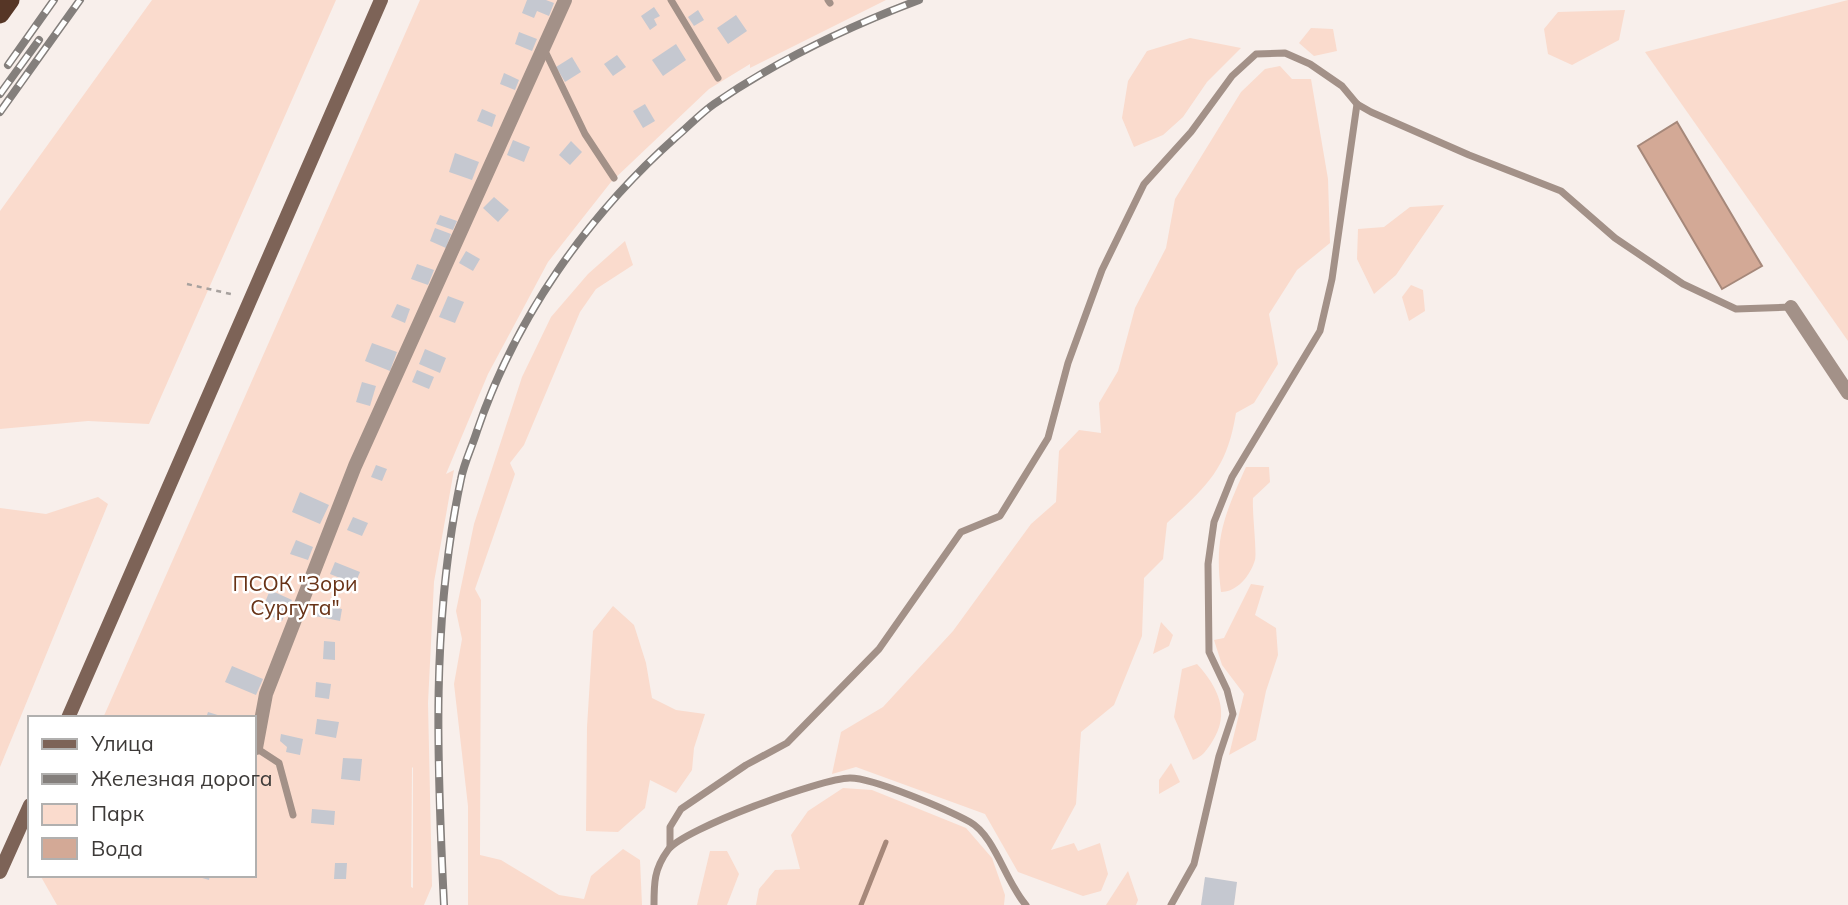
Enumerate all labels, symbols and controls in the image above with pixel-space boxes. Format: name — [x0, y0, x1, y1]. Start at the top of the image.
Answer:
park label: ПСОК "Зори Сургута" — [232, 570, 358, 620]
legend — [28, 716, 256, 877]
text: Улица — [90, 730, 154, 756]
text: Железная дорога — [91, 765, 273, 791]
text: Парк — [91, 800, 145, 826]
text: Вода — [91, 835, 143, 861]

